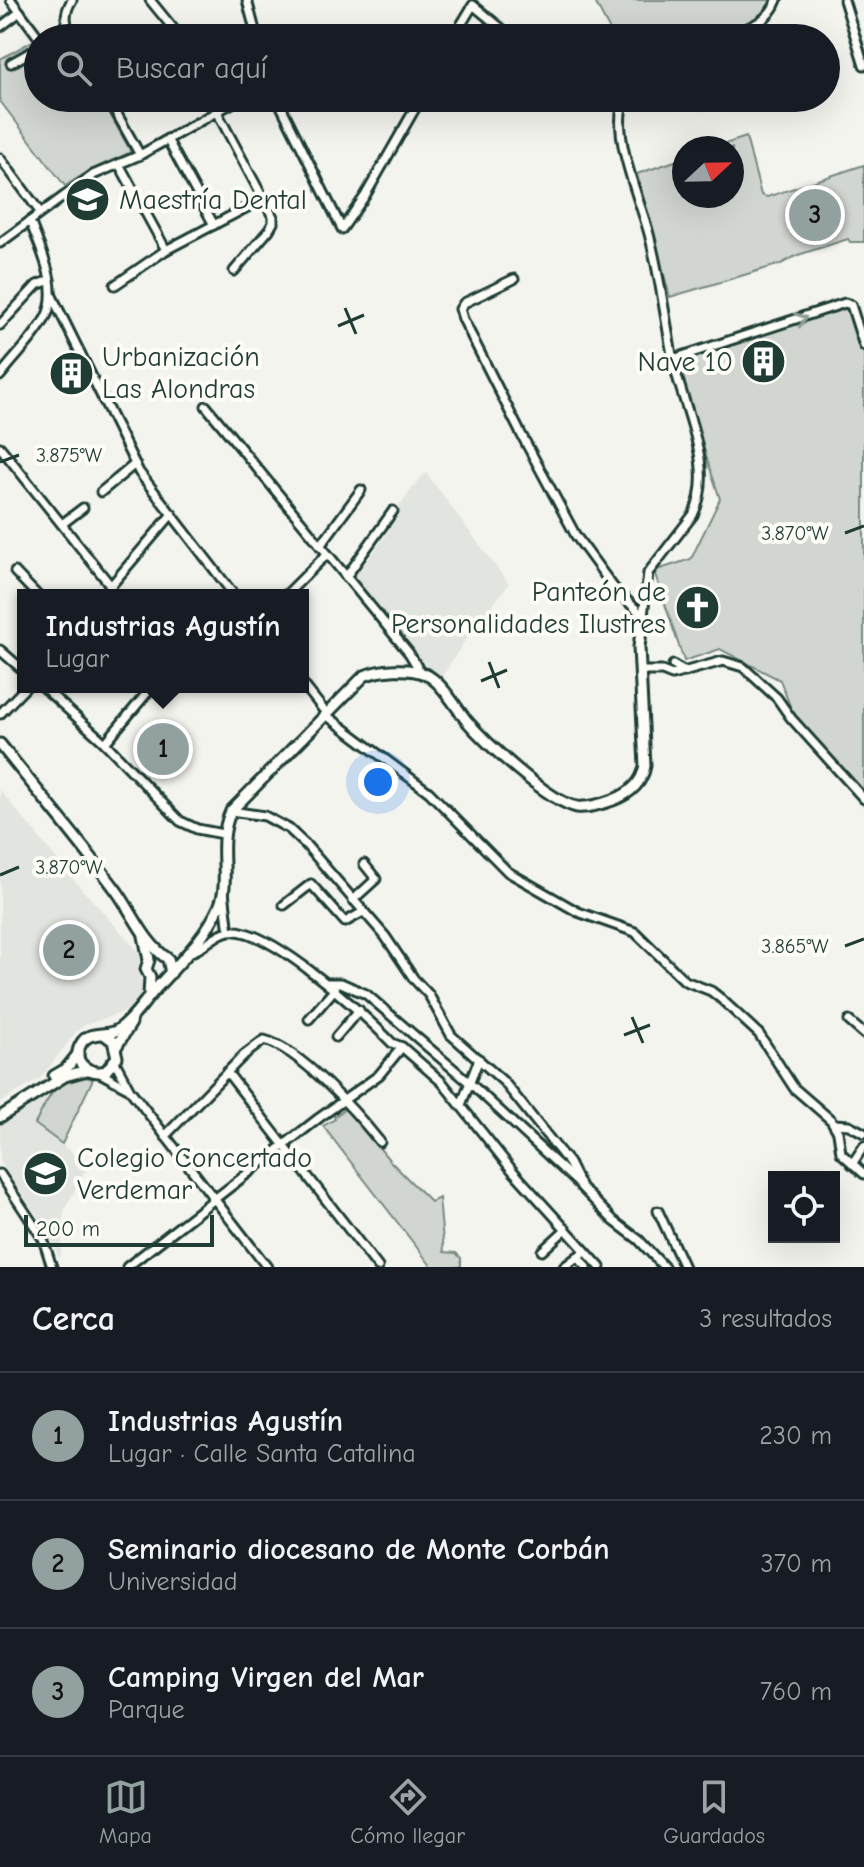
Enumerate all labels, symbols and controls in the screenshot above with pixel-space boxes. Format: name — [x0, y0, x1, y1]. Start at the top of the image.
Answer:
search box — [24, 24, 840, 112]
icon: search — [52, 46, 96, 90]
text: Buscar aquí — [116, 51, 267, 86]
north arrow — [672, 136, 744, 208]
school or university icon: Maestría Dental — [64, 176, 112, 224]
place label: Maestría Dental — [119, 184, 307, 216]
pin: 3 — [789, 185, 841, 245]
one-way arrow — [793, 312, 807, 328]
building icon: Nave 10 — [740, 338, 788, 386]
place label: Urbanización Las Alondras — [102, 341, 260, 405]
place label: Nave 10 — [637, 346, 733, 378]
building icon: Urbanización Las Alondras — [47, 349, 95, 397]
text: 3.875°W — [36, 444, 103, 467]
text: 3.870°W — [761, 522, 829, 545]
place label: Panteón de Personalidades Ilustres — [391, 576, 666, 640]
church icon: Panteón de Personalidades Ilustres — [673, 584, 721, 632]
popup — [17, 589, 309, 693]
text: Industrias Agustín — [45, 609, 281, 644]
text: Lugar — [45, 644, 109, 674]
pin: 1 — [137, 719, 189, 779]
your location — [358, 762, 398, 802]
text: 3.870°W — [35, 856, 103, 879]
pin: 2 — [43, 920, 95, 980]
text: 3.865°W — [761, 935, 829, 958]
place label: Colegio Concertado Verdemar — [77, 1142, 312, 1206]
school or university icon: Colegio Concertado Verdemar — [22, 1150, 70, 1198]
map controls — [768, 1171, 840, 1243]
button: locate — [768, 1171, 840, 1243]
scale bar — [24, 1211, 214, 1247]
text: 200 m — [36, 1216, 100, 1242]
text: Cerca — [32, 1299, 115, 1339]
text: 3 resultados — [699, 1304, 832, 1334]
text: Industrias Agustín — [108, 1404, 343, 1439]
text: 1 — [53, 1421, 63, 1451]
text: 230 m — [759, 1421, 832, 1451]
text: Lugar · Calle Santa Catalina — [108, 1439, 416, 1469]
text: Seminario diocesano de Monte Corbán — [108, 1532, 610, 1567]
text: 2 — [52, 1549, 64, 1579]
text: 370 m — [761, 1549, 832, 1579]
text: Universidad — [108, 1567, 238, 1597]
text: Camping Virgen del Mar — [108, 1660, 424, 1695]
text: 3 — [52, 1677, 64, 1707]
text: 760 m — [760, 1677, 832, 1707]
text: Parque — [108, 1695, 185, 1725]
tab: Mapa — [99, 1775, 152, 1849]
tab: Cómo llegar — [350, 1775, 465, 1849]
tab: Guardados — [663, 1775, 765, 1849]

